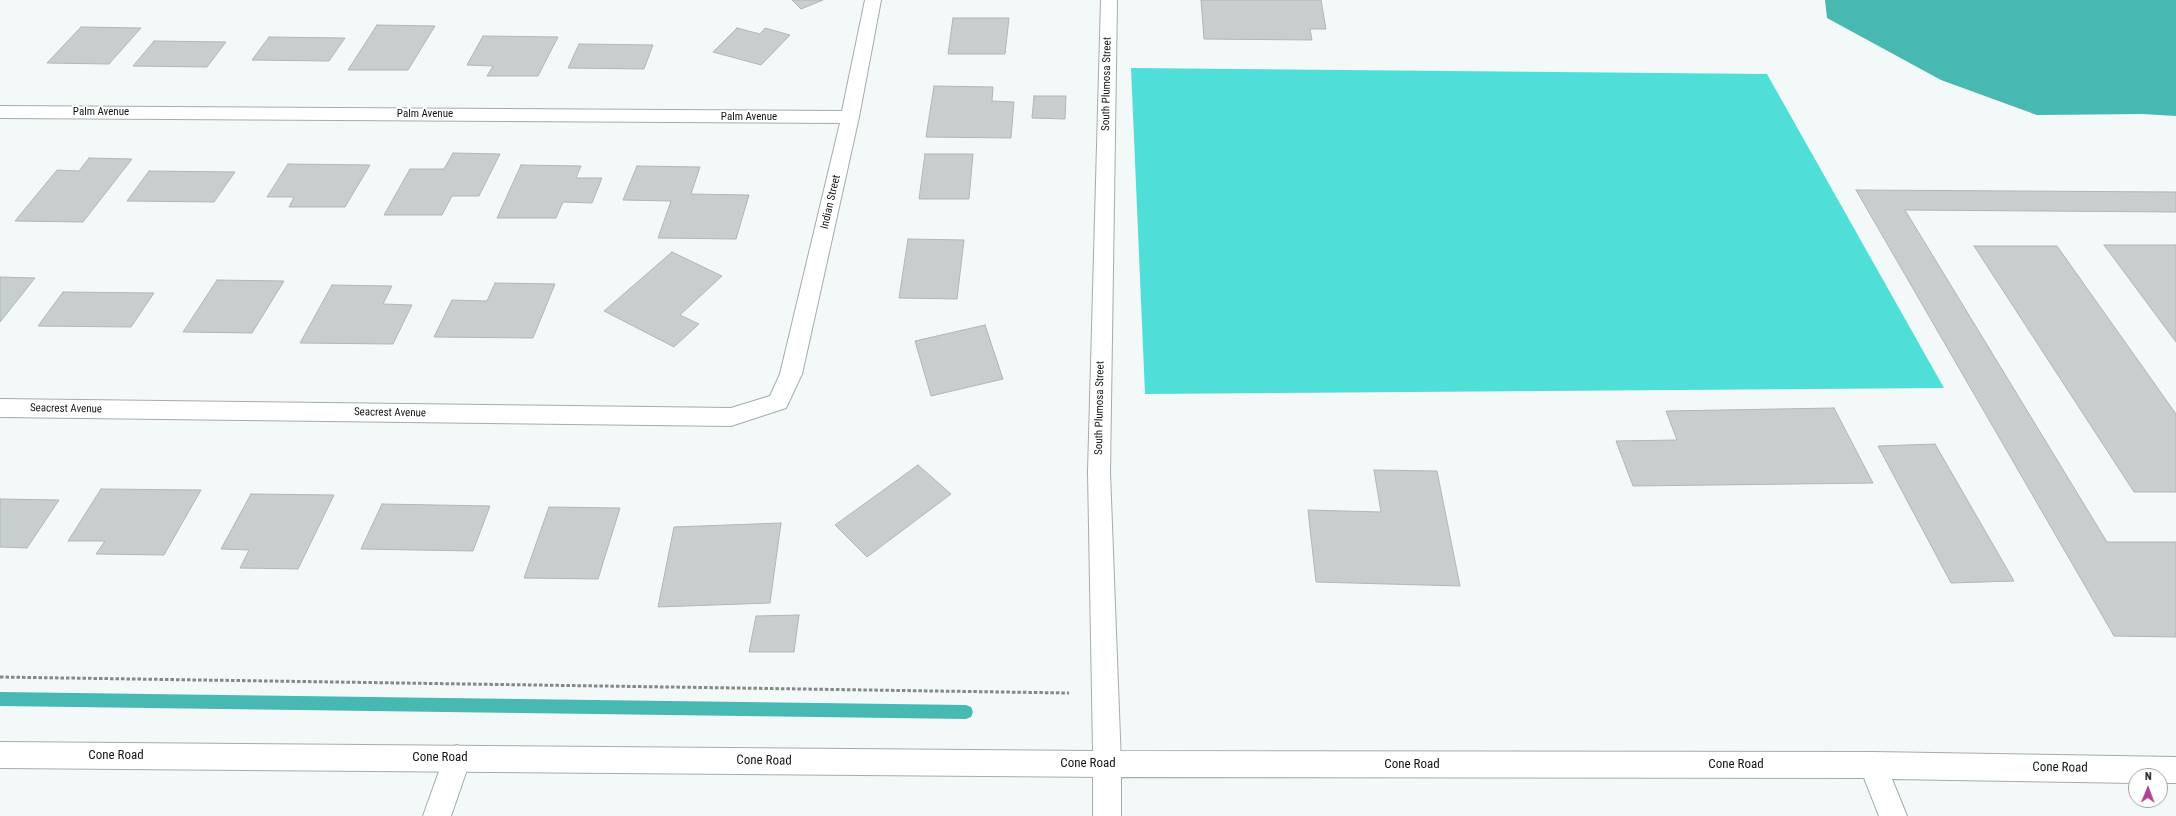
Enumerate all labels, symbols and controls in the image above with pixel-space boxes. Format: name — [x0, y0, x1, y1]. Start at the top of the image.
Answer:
street label: South Plumosa Street — [1100, 37, 1114, 131]
street label: Palm Avenue — [73, 105, 129, 119]
street label: Palm Avenue — [397, 107, 453, 121]
street label: Palm Avenue — [721, 110, 777, 124]
street label: Indian Street — [818, 174, 844, 230]
street label: South Plumosa Street — [1093, 361, 1107, 455]
street label: Seacrest Avenue — [30, 402, 102, 416]
street label: Seacrest Avenue — [354, 406, 426, 420]
street label: Cone Road — [88, 748, 144, 764]
street label: Cone Road — [412, 750, 468, 766]
street label: Cone Road — [736, 753, 792, 769]
street label: Cone Road — [1060, 756, 1116, 772]
street label: Cone Road — [1384, 757, 1440, 773]
street label: Cone Road — [1708, 757, 1764, 773]
street label: Cone Road — [2032, 760, 2088, 776]
north arrow — [2128, 768, 2168, 808]
text: N — [2145, 770, 2152, 783]

